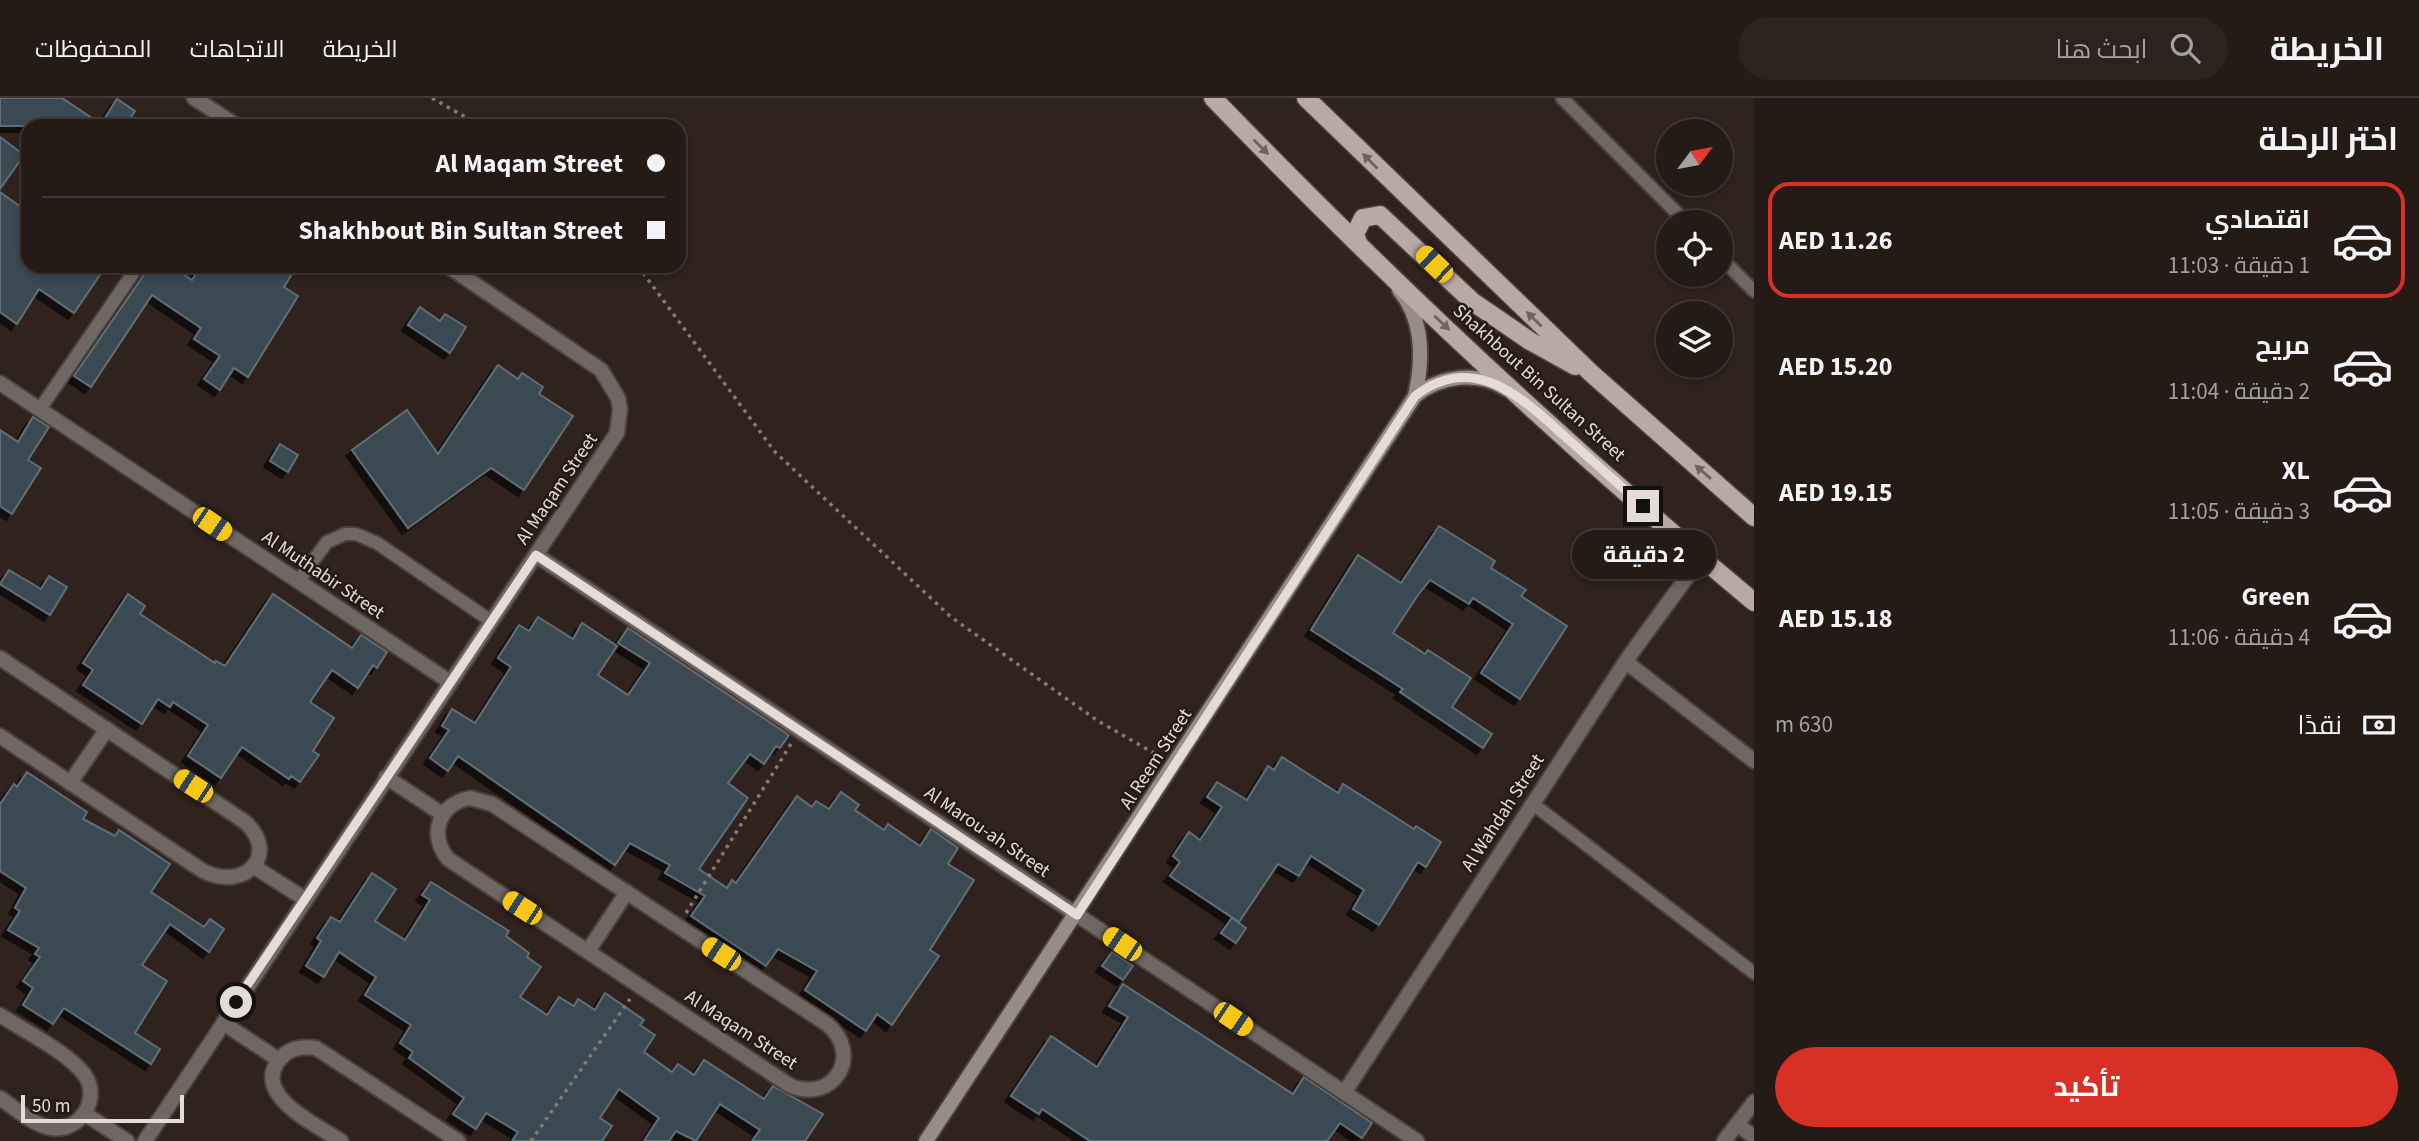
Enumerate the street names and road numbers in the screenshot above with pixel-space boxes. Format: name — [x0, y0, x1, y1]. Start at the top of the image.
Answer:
street label: Shakhbout Bin Sultan Street — [1447, 298, 1632, 468]
street label: Al Maqam Street — [510, 427, 605, 550]
street label: Al Muthabir Street — [256, 524, 390, 626]
street label: Al Reem Street — [1113, 703, 1199, 815]
street label: Al Wahdah Street — [1455, 748, 1551, 877]
street label: Al Marou-ah Street — [919, 780, 1056, 885]
street label: Al Maqam Street — [679, 983, 803, 1077]

